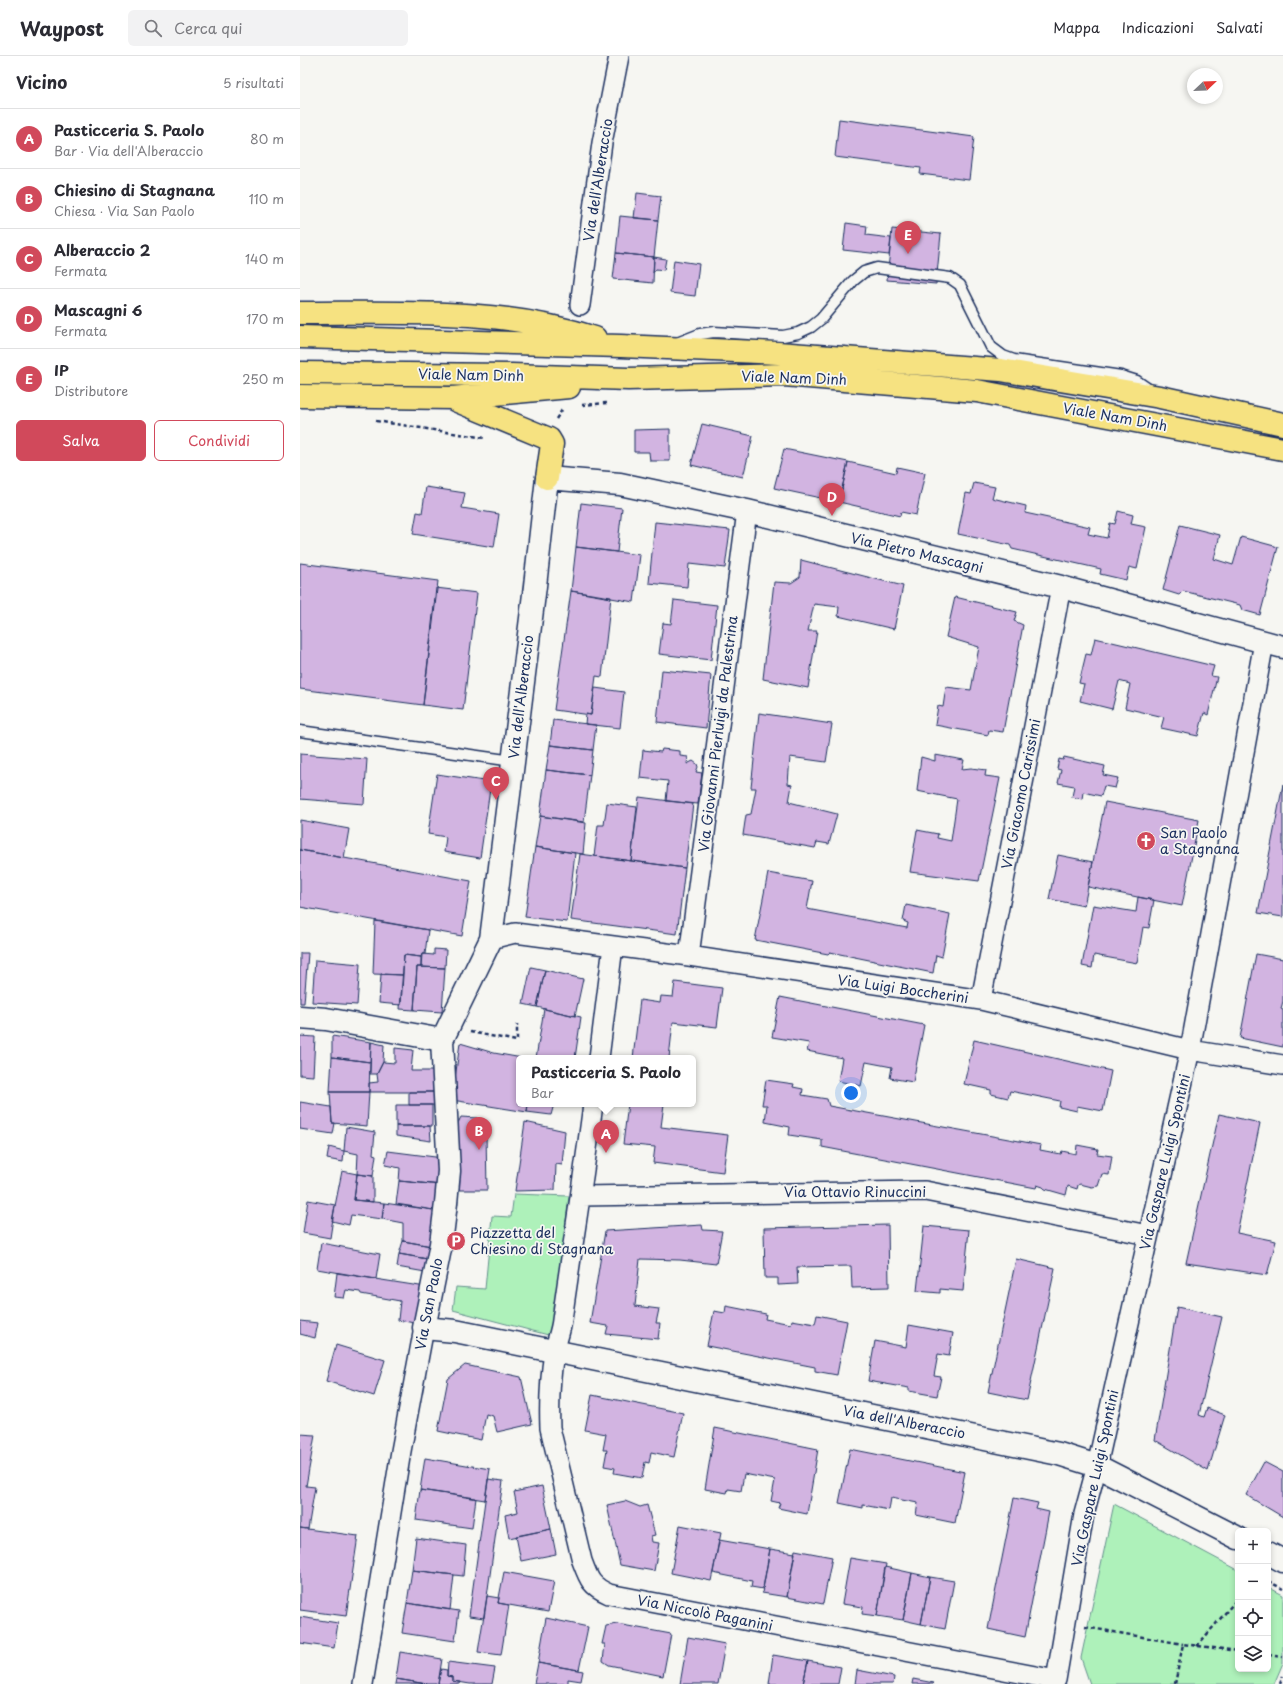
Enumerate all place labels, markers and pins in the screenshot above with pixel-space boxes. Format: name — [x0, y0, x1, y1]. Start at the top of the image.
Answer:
pin: E — [895, 221, 921, 254]
pin: D — [819, 483, 845, 516]
pin: C — [483, 767, 509, 800]
place label: San Paolo a Stagnana — [1160, 822, 1240, 859]
church icon: San Paolo a Stagnana — [1135, 830, 1157, 852]
pin: B — [466, 1117, 492, 1150]
pin: A — [593, 1120, 619, 1153]
place label: Piazzetta del Chiesino di Stagnana — [470, 1222, 614, 1259]
parking icon: Piazzetta del Chiesino di Stagnana — [445, 1230, 467, 1252]

